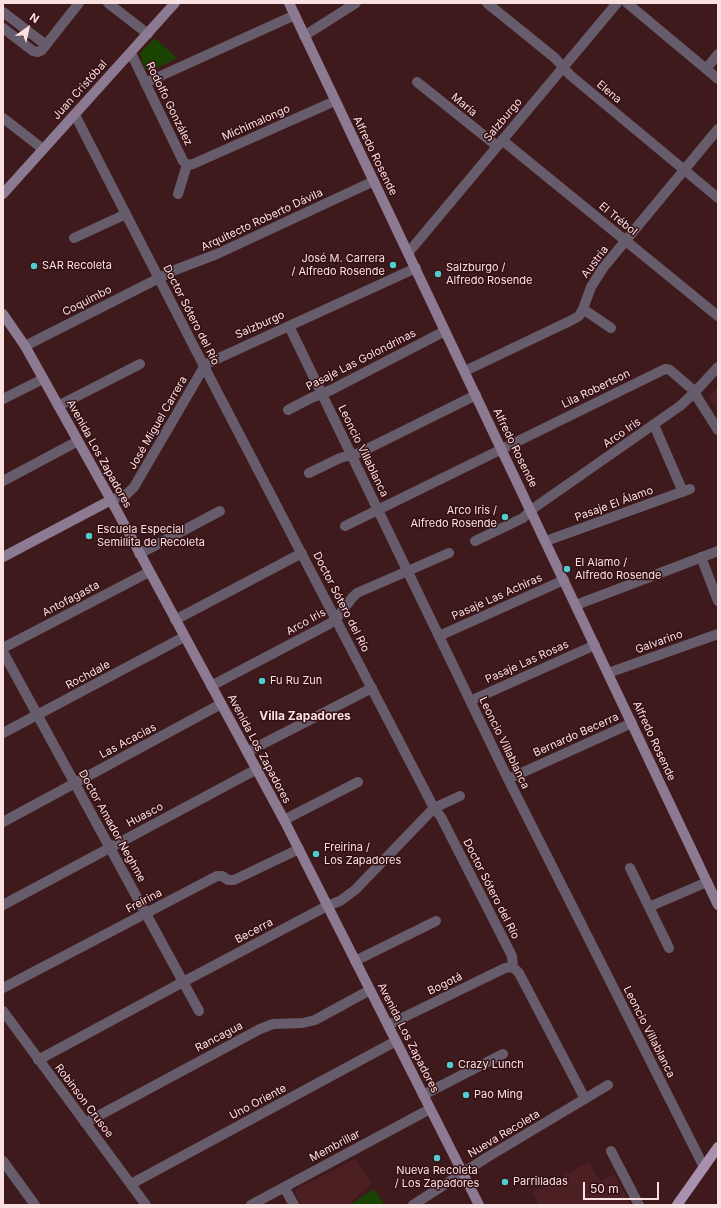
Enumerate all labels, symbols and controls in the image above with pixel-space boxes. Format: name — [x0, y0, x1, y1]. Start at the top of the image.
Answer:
north arrow — [8, 8, 48, 48]
text: N — [27, 10, 42, 26]
street label: Juan Cristóbal — [50, 58, 110, 122]
street label: Rodolfo González — [143, 60, 195, 148]
street label: Elena — [594, 78, 624, 106]
street label: María — [448, 91, 480, 119]
street label: Salzburgo — [481, 96, 525, 144]
street label: Michimalongo — [220, 102, 292, 144]
street label: Alfredo Rosende — [350, 114, 400, 198]
street label: Arquitecto Roberto Dávila — [199, 186, 325, 254]
street label: El Trébol — [596, 200, 640, 238]
street label: Austria — [579, 243, 611, 281]
place label: José M. Carrera / Alfredo Rosende — [291, 252, 385, 278]
place label: SAR Recoleta — [42, 259, 112, 273]
marker: José M. Carrera / Alfredo Rosende — [388, 260, 398, 270]
marker: SAR Recoleta — [29, 261, 39, 271]
place label: Salzburgo / Alfredo Rosende — [446, 261, 533, 287]
street label: Doctor Sótero del Río — [160, 263, 222, 367]
marker: Salzburgo / Alfredo Rosende — [433, 269, 443, 279]
street label: Coquimbo — [60, 283, 114, 319]
street label: Salzburgo — [233, 308, 287, 342]
street label: Pasaje Las Golondrinas — [304, 327, 418, 393]
street label: Lila Robertson — [560, 367, 632, 411]
street label: José Miguel Carrera — [126, 374, 190, 472]
street label: Avenida Los Zapadores — [64, 398, 134, 510]
street label: Leoncio Villablanca — [335, 403, 391, 499]
street label: Alfredo Rosende — [490, 406, 540, 490]
street label: Arco Iris — [600, 415, 644, 451]
street label: Pasaje El Álamo — [573, 484, 655, 524]
place label: Arco Iris / Alfredo Rosende — [410, 504, 497, 530]
marker: Arco Iris / Alfredo Rosende — [500, 512, 510, 522]
place label: Escuela Especial Semillita de Recoleta — [97, 523, 205, 549]
marker: Escuela Especial Semillita de Recoleta — [84, 531, 94, 541]
street label: Doctor Sótero del Río — [310, 550, 372, 654]
place label: El Alamo / Alfredo Rosende — [575, 556, 662, 582]
marker: El Alamo / Alfredo Rosende — [562, 564, 572, 574]
street label: Pasaje Las Achiras — [450, 571, 544, 623]
street label: Antofagasta — [40, 578, 102, 620]
street label: Arco Iris — [284, 606, 328, 638]
street label: Galvarino — [633, 627, 685, 657]
street label: Pasaje Las Rosas — [483, 638, 571, 686]
street label: Rochdale — [64, 658, 112, 692]
place label: Fu Ru Zun — [270, 674, 322, 688]
marker: Fu Ru Zun — [257, 676, 267, 686]
street label: Avenida Los Zapadores — [225, 692, 293, 806]
street label: Leoncio Villablanca — [476, 695, 532, 791]
street label: Alfredo Rosende — [630, 699, 678, 783]
district label: Villa Zapadores — [259, 709, 351, 723]
street label: Bernardo Becerra — [531, 710, 621, 760]
street label: Las Acacias — [97, 721, 159, 761]
street label: Doctor Amador Neghme — [76, 768, 148, 884]
street label: Huasco — [124, 800, 166, 830]
street label: Doctor Sótero del Río — [460, 837, 522, 941]
place label: Freirina / Los Zapadores — [324, 841, 401, 867]
marker: Freirina / Los Zapadores — [311, 849, 321, 859]
street label: Freirina — [124, 886, 164, 916]
street label: Becerra — [233, 916, 275, 946]
street label: Bogotá — [425, 970, 465, 998]
street label: Avenida Los Zapadores — [374, 981, 442, 1095]
street label: Leoncio Villablanca — [620, 984, 678, 1080]
street label: Rancagua — [193, 1019, 245, 1055]
place label: Crazy Lunch — [458, 1058, 524, 1072]
marker: Crazy Lunch — [445, 1060, 455, 1070]
street label: Robinson Crusoe — [52, 1062, 116, 1140]
street label: Uno Oriente — [227, 1081, 289, 1123]
place label: Pao Ming — [474, 1088, 523, 1102]
marker: Pao Ming — [461, 1090, 471, 1100]
street label: Nueva Recoleta — [466, 1107, 542, 1161]
street label: Membrillar — [307, 1127, 363, 1165]
marker: Nueva Recoleta / Los Zapadores — [432, 1153, 442, 1163]
place label: Nueva Recoleta / Los Zapadores — [395, 1164, 479, 1190]
scale bar — [585, 1174, 661, 1200]
place label: Parrilladas — [513, 1175, 568, 1189]
marker: Parrilladas — [500, 1177, 510, 1187]
text: 50 m — [590, 1181, 619, 1196]

